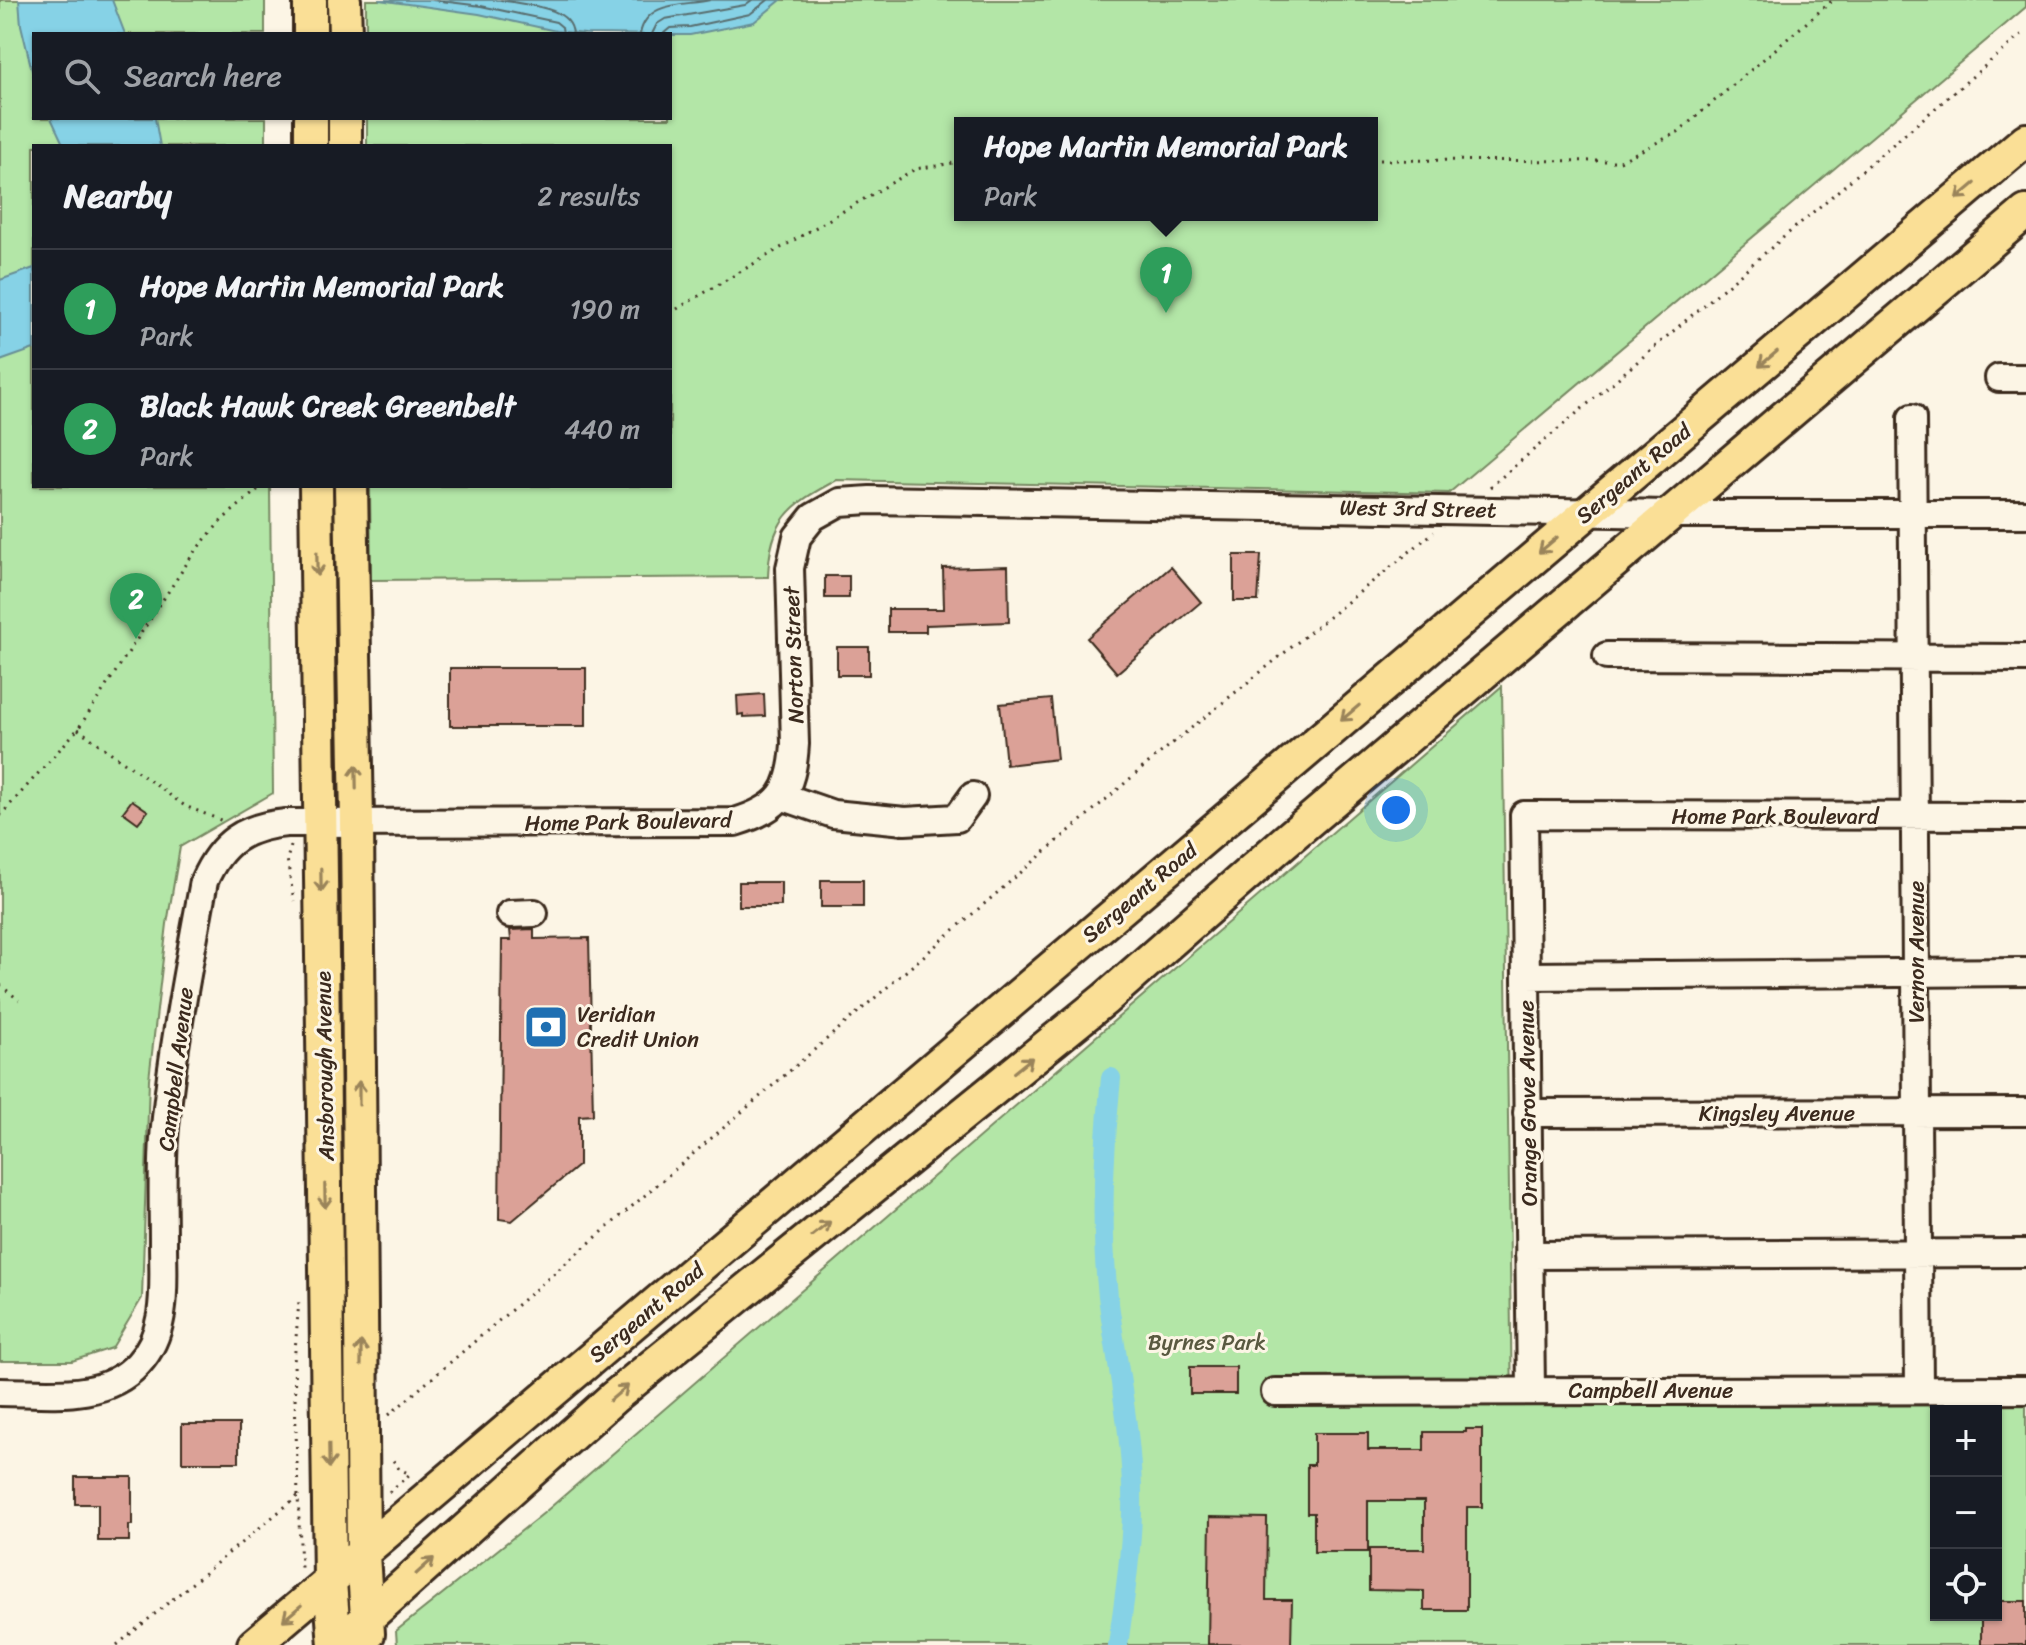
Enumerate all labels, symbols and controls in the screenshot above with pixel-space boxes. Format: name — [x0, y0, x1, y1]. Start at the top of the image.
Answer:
search box — [32, 32, 672, 120]
text: Search here — [124, 49, 282, 103]
icon: search — [60, 54, 104, 98]
popup — [954, 117, 1378, 221]
text: Hope Martin Memorial Park — [984, 119, 1348, 173]
text: Nearby — [64, 166, 172, 226]
text: 2 results — [538, 173, 640, 219]
text: Park — [984, 173, 1037, 219]
one-way arrow — [1957, 182, 1977, 200]
pin: 1 — [1140, 247, 1192, 313]
text: Hope Martin Memorial Park — [140, 259, 504, 313]
text: 1 — [84, 286, 96, 332]
text: 190 m — [570, 286, 640, 332]
text: Park — [140, 313, 193, 359]
one-way arrow — [1758, 350, 1779, 368]
text: Black Hawk Creek Greenbelt — [140, 379, 516, 433]
text: 2 — [82, 406, 98, 452]
text: 440 m — [564, 406, 640, 452]
street label: Sergeant Road — [1566, 412, 1701, 534]
text: Park — [140, 433, 193, 479]
street label: West 3rd Street — [1339, 488, 1497, 529]
one-way arrow — [1538, 536, 1559, 554]
one-way arrow — [309, 550, 325, 577]
pin: 2 — [110, 573, 162, 639]
street label: Norton Street — [772, 585, 815, 724]
one-way arrow — [1340, 704, 1360, 722]
one-way arrow — [349, 764, 364, 791]
your location — [1376, 790, 1416, 830]
street label: Home Park Boulevard — [1672, 797, 1880, 836]
street label: Home Park Boulevard — [524, 800, 733, 843]
street label: Sergeant Road — [1072, 831, 1207, 953]
one-way arrow — [314, 866, 329, 893]
street label: Vernon Avenue — [1897, 881, 1936, 1023]
street label: Ansborough Avenue — [303, 970, 346, 1162]
street label: Campbell Avenue — [146, 985, 205, 1153]
place label: Veridian Credit Union — [577, 995, 699, 1059]
street label: Orange Grove Avenue — [1506, 1000, 1549, 1206]
bank icon: Veridian Credit Union — [522, 1003, 570, 1051]
one-way arrow — [1012, 1057, 1033, 1074]
one-way arrow — [351, 1080, 367, 1107]
street label: Kingsley Avenue — [1699, 1094, 1855, 1133]
one-way arrow — [318, 1182, 333, 1209]
one-way arrow — [810, 1220, 831, 1238]
street label: Sergeant Road — [579, 1251, 714, 1373]
park label: Byrnes Park — [1148, 1323, 1266, 1362]
one-way arrow — [354, 1340, 369, 1367]
street label: Campbell Avenue — [1569, 1371, 1733, 1410]
one-way arrow — [608, 1384, 629, 1402]
map controls — [1930, 1405, 2002, 1621]
button: + — [1930, 1405, 2002, 1477]
one-way arrow — [321, 1442, 336, 1469]
button: − — [1930, 1477, 2002, 1549]
button: locate — [1930, 1549, 2002, 1621]
one-way arrow — [415, 1558, 435, 1576]
one-way arrow — [282, 1604, 303, 1622]

